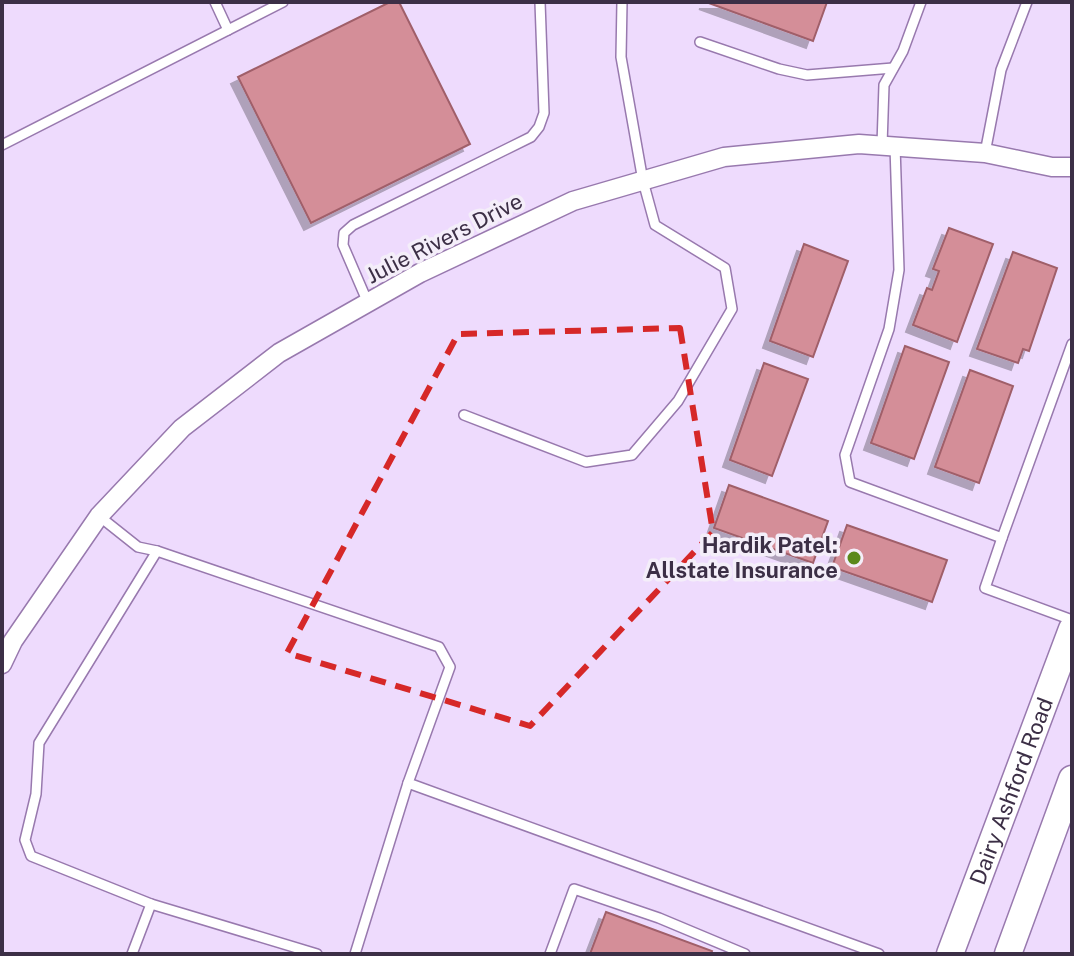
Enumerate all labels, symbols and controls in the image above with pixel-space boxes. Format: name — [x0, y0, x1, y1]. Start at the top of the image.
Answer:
street label: Julie Rivers Drive — [361, 187, 527, 289]
place label: Hardik Patel: Allstate Insurance — [646, 532, 838, 583]
marker: Hardik Patel: Allstate Insurance — [845, 549, 863, 567]
street label: Dairy Ashford Road — [964, 694, 1058, 888]

